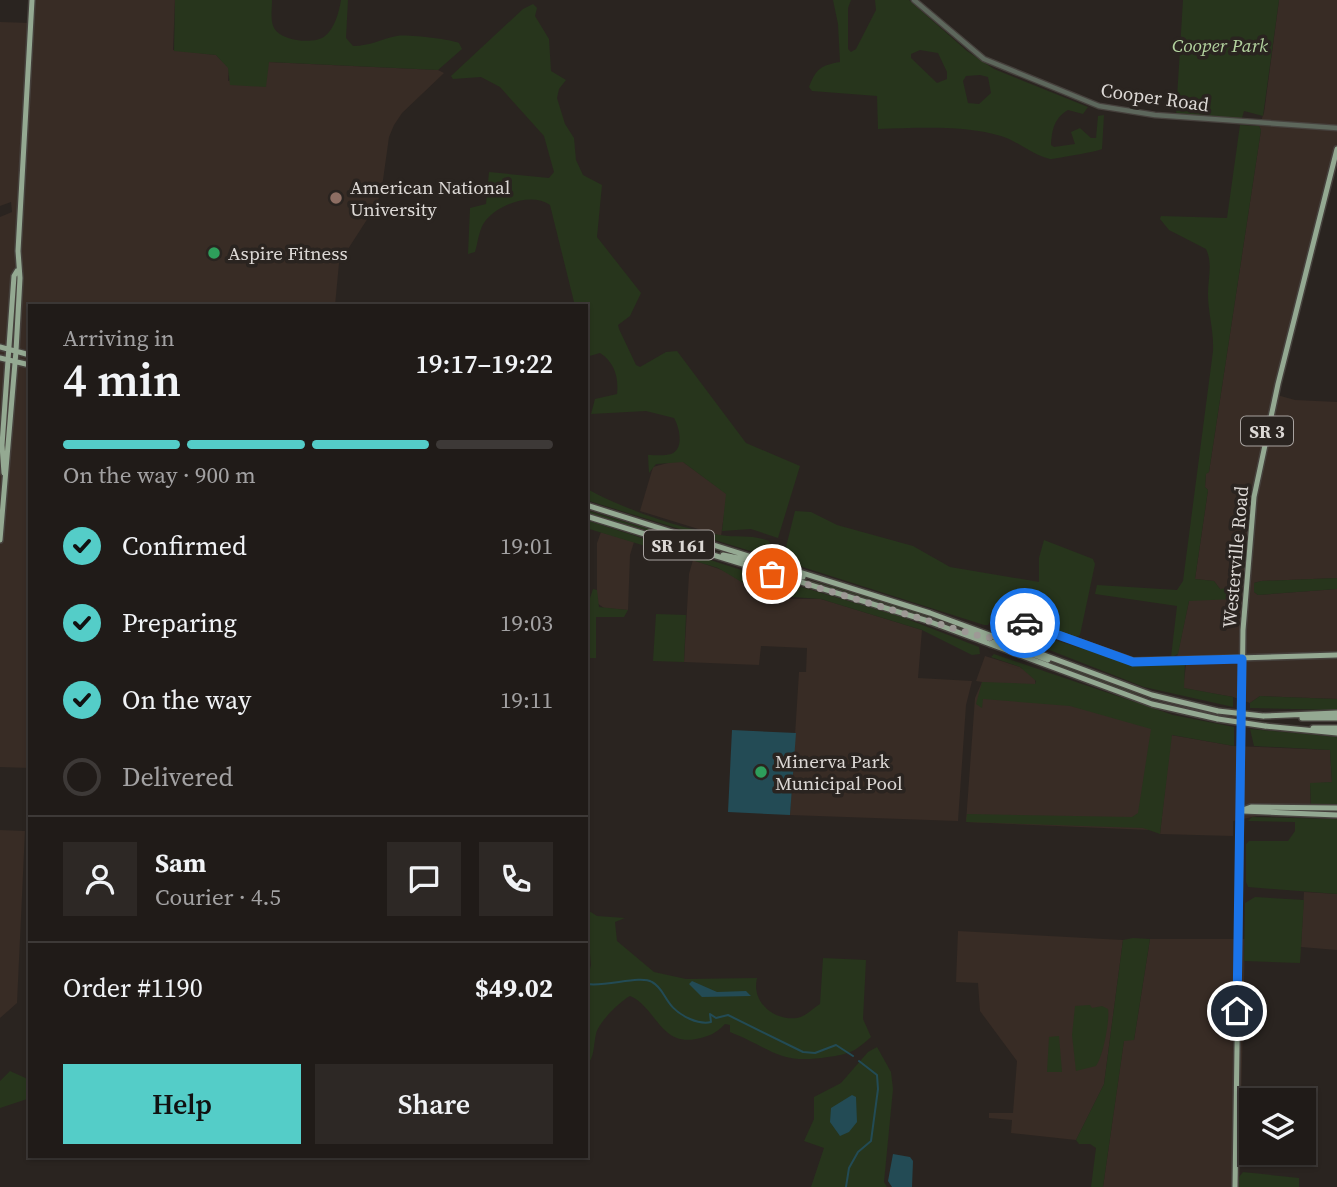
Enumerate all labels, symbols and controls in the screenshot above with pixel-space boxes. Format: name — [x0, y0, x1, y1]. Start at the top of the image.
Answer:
park label: Cooper Park — [1172, 32, 1268, 58]
street label: Cooper Road — [1099, 77, 1211, 117]
place label: American National University — [350, 174, 511, 222]
marker: American National University — [328, 190, 344, 206]
place label: Aspire Fitness — [228, 240, 348, 266]
marker: Aspire Fitness — [206, 245, 222, 261]
text: Arriving in — [63, 322, 175, 354]
text: 19:17–19:22 — [416, 346, 553, 382]
text: 4 min — [63, 348, 181, 411]
road number: SR 3 — [1241, 416, 1293, 446]
text: On the way · 900 m — [63, 459, 256, 491]
street label: Westerville Road — [1216, 485, 1254, 629]
icon: check — [63, 527, 101, 565]
text: Confirmed — [122, 528, 247, 564]
text: 19:01 — [500, 530, 553, 562]
road number: SR 161 — [644, 530, 714, 560]
pin — [742, 544, 802, 604]
icon: bag — [753, 555, 791, 593]
courier — [990, 588, 1060, 658]
icon: check — [63, 604, 101, 642]
icon: car — [1006, 604, 1044, 642]
text: Preparing — [122, 605, 237, 641]
text: 19:03 — [500, 607, 553, 639]
icon: check — [63, 681, 101, 719]
text: On the way — [122, 682, 251, 718]
text: 19:11 — [500, 684, 553, 716]
place label: Minerva Park Municipal Pool — [775, 748, 903, 796]
text: Delivered — [122, 759, 233, 795]
marker: Minerva Park Municipal Pool — [753, 764, 769, 780]
button: person — [63, 842, 137, 916]
button: chat — [387, 842, 461, 916]
button: phone — [479, 842, 553, 916]
text: Sam — [155, 845, 206, 881]
text: Courier · 4.5 — [155, 881, 281, 913]
text: Order #1190 — [63, 970, 203, 1006]
text: $49.02 — [475, 970, 553, 1006]
pin — [1207, 981, 1267, 1041]
icon: home — [1218, 992, 1256, 1030]
button: Help — [63, 1064, 301, 1144]
button: Share — [315, 1064, 553, 1144]
map controls — [1239, 1088, 1316, 1165]
button: layers — [1239, 1088, 1316, 1165]

